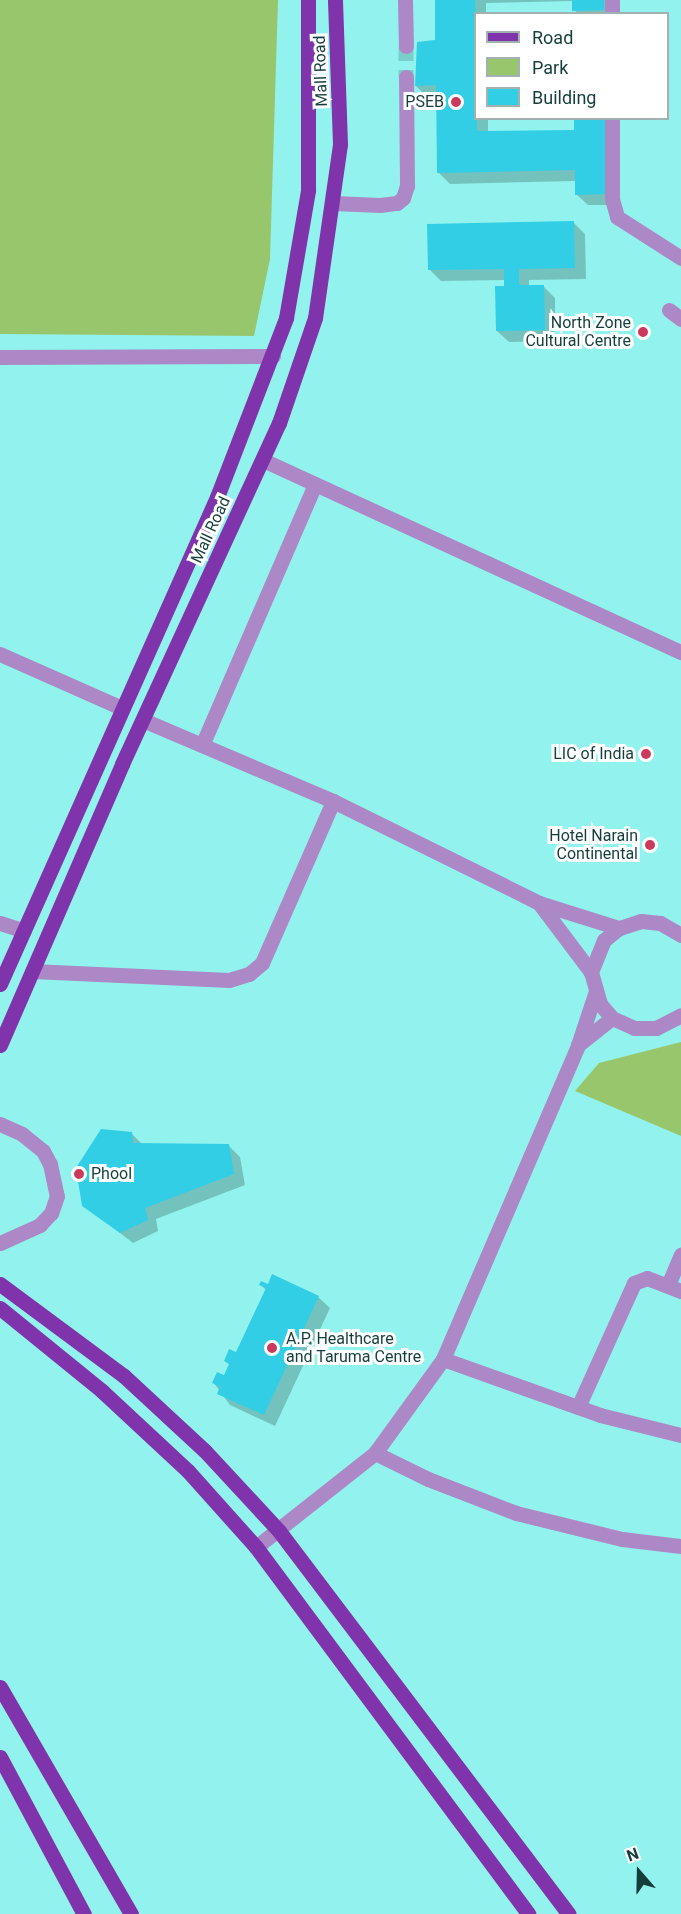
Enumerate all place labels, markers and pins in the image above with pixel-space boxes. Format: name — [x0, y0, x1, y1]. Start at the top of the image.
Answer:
place label: PSEB — [405, 92, 444, 112]
marker: PSEB — [449, 95, 463, 109]
place label: North Zone Cultural Centre — [525, 313, 631, 351]
marker: North Zone Cultural Centre — [636, 325, 650, 339]
place label: LIC of India — [553, 744, 634, 764]
marker: LIC of India — [639, 747, 653, 761]
place label: Hotel Narain Continental — [549, 826, 638, 864]
marker: Hotel Narain Continental — [643, 838, 657, 852]
place label: Phool — [91, 1164, 132, 1184]
marker: Phool — [72, 1167, 86, 1181]
place label: A.P. Healthcare and Taruma Centre — [286, 1329, 422, 1367]
marker: A.P. Healthcare and Taruma Centre — [263, 1339, 281, 1357]

